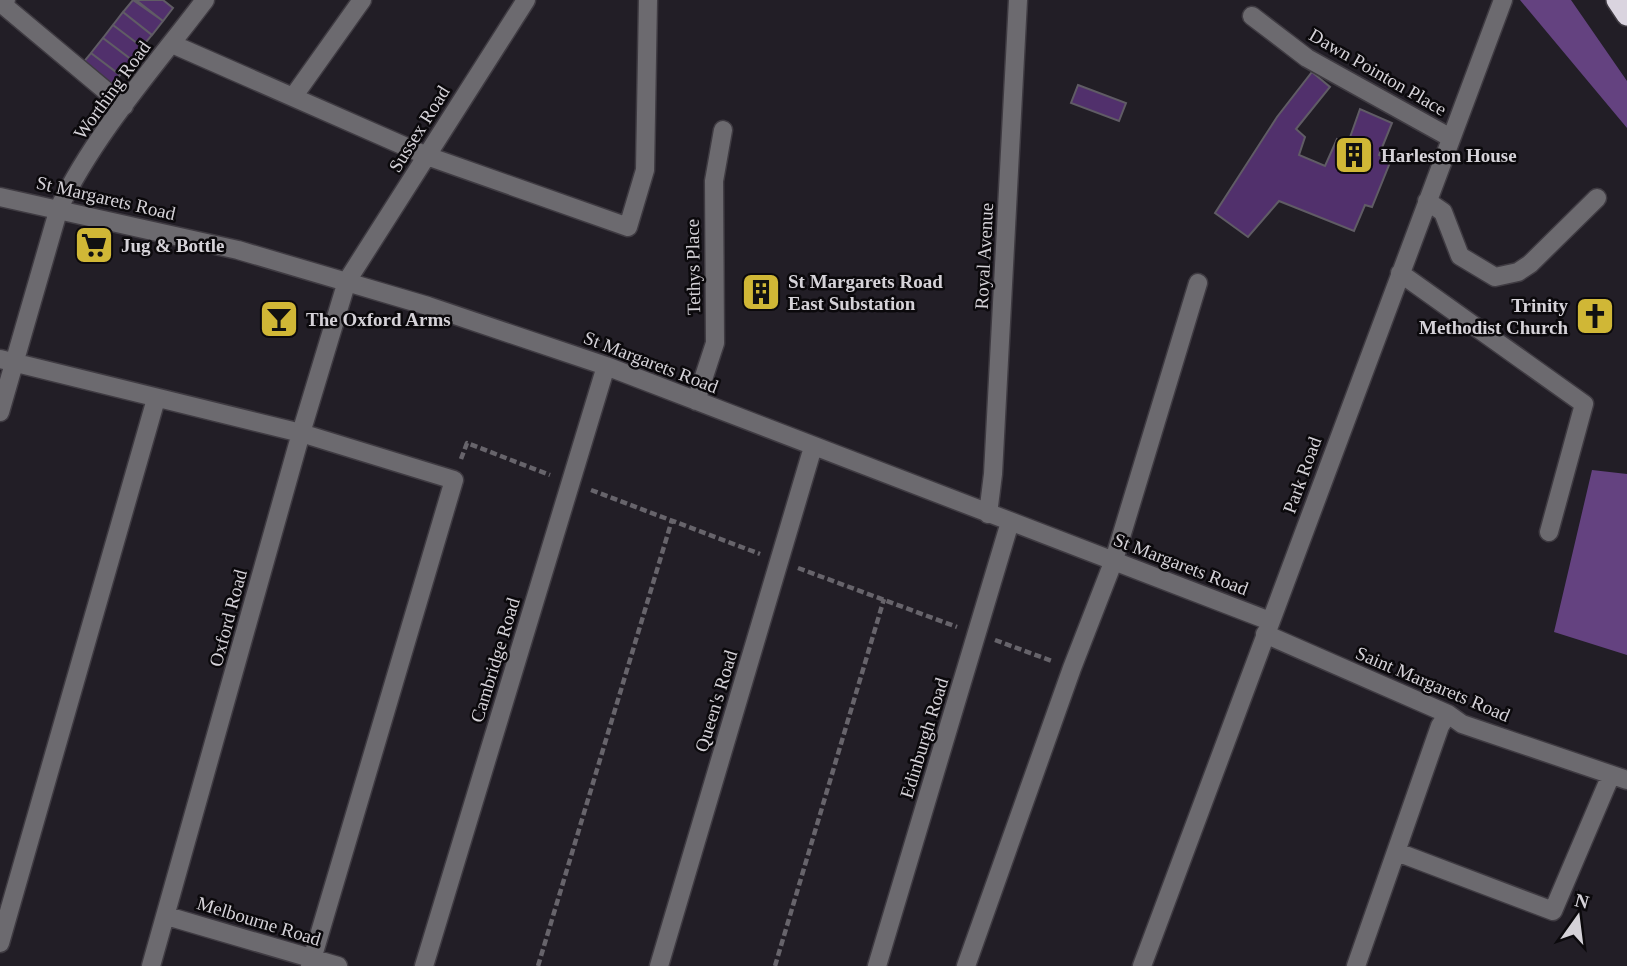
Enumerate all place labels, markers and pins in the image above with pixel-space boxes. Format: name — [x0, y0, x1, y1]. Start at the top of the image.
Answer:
building icon: Harleston House — [1333, 134, 1375, 176]
place label: Harleston House — [1381, 145, 1517, 166]
supermarket icon: Jug & Bottle — [73, 224, 115, 266]
place label: Jug & Bottle — [121, 235, 224, 256]
building icon: St Margarets Road East Substation — [740, 271, 782, 313]
place label: St Margarets Road East Substation — [788, 271, 943, 314]
place label: Trinity Methodist Church — [1419, 295, 1568, 338]
church icon: Trinity Methodist Church — [1574, 295, 1616, 337]
bar icon: The Oxford Arms — [258, 298, 300, 340]
place label: The Oxford Arms — [306, 309, 451, 330]

